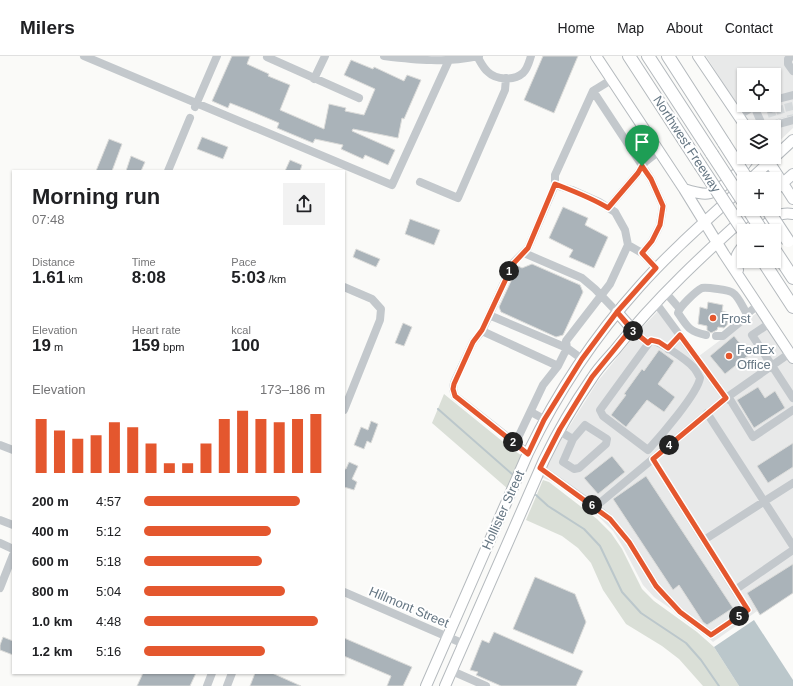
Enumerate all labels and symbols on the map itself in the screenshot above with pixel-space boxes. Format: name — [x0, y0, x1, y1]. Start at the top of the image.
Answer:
street label: Northwest Freeway — [650, 93, 724, 195]
pin — [625, 125, 659, 166]
pin: 1 — [499, 261, 519, 281]
place label: Frost — [721, 311, 751, 326]
marker: Frost — [708, 313, 718, 323]
pin: 3 — [623, 321, 643, 341]
place label: FedEx Office — [737, 342, 775, 372]
marker: FedEx Office — [724, 351, 734, 361]
pin: 2 — [503, 432, 523, 452]
pin: 4 — [659, 435, 679, 455]
street label: Hollister Street — [479, 468, 527, 552]
pin: 6 — [582, 495, 602, 515]
street label: Hillmont Street — [367, 583, 452, 631]
pin: 5 — [729, 606, 749, 626]

